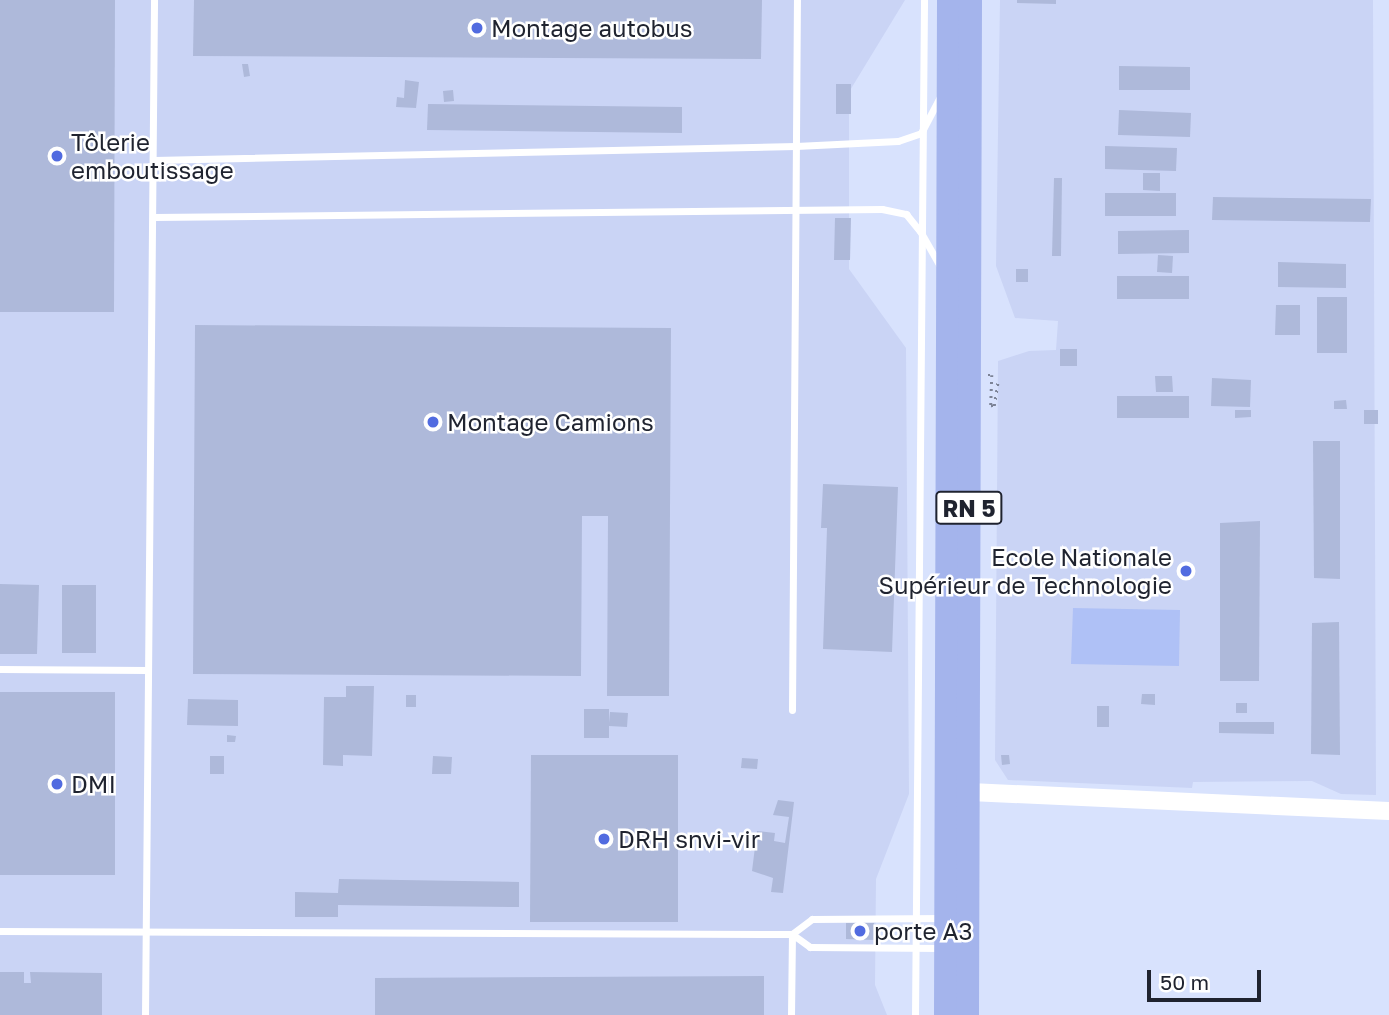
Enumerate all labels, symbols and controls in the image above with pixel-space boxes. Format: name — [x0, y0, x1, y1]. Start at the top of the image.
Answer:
place label: Montage autobus — [491, 14, 692, 42]
marker: Montage autobus — [469, 20, 485, 36]
place label: Tôlerie emboutissage — [71, 128, 234, 184]
marker: Tôlerie emboutissage — [49, 148, 65, 164]
place label: Montage Camions — [447, 408, 654, 436]
marker: Montage Camions — [425, 414, 441, 430]
road number: RN 5 — [934, 488, 1004, 528]
place label: Ecole Nationale Supérieur de Technologie — [879, 543, 1172, 599]
marker: Ecole Nationale Supérieur de Technologie — [1178, 563, 1194, 579]
place label: DMI — [71, 770, 116, 798]
marker: DMI — [49, 776, 65, 792]
place label: DRH snvi-vir — [618, 825, 760, 853]
marker: DRH snvi-vir — [596, 831, 612, 847]
place label: porte A3 — [874, 917, 973, 945]
marker: porte A3 — [852, 923, 868, 939]
scale bar — [1151, 956, 1265, 1000]
text: 50 m — [1160, 969, 1209, 995]

